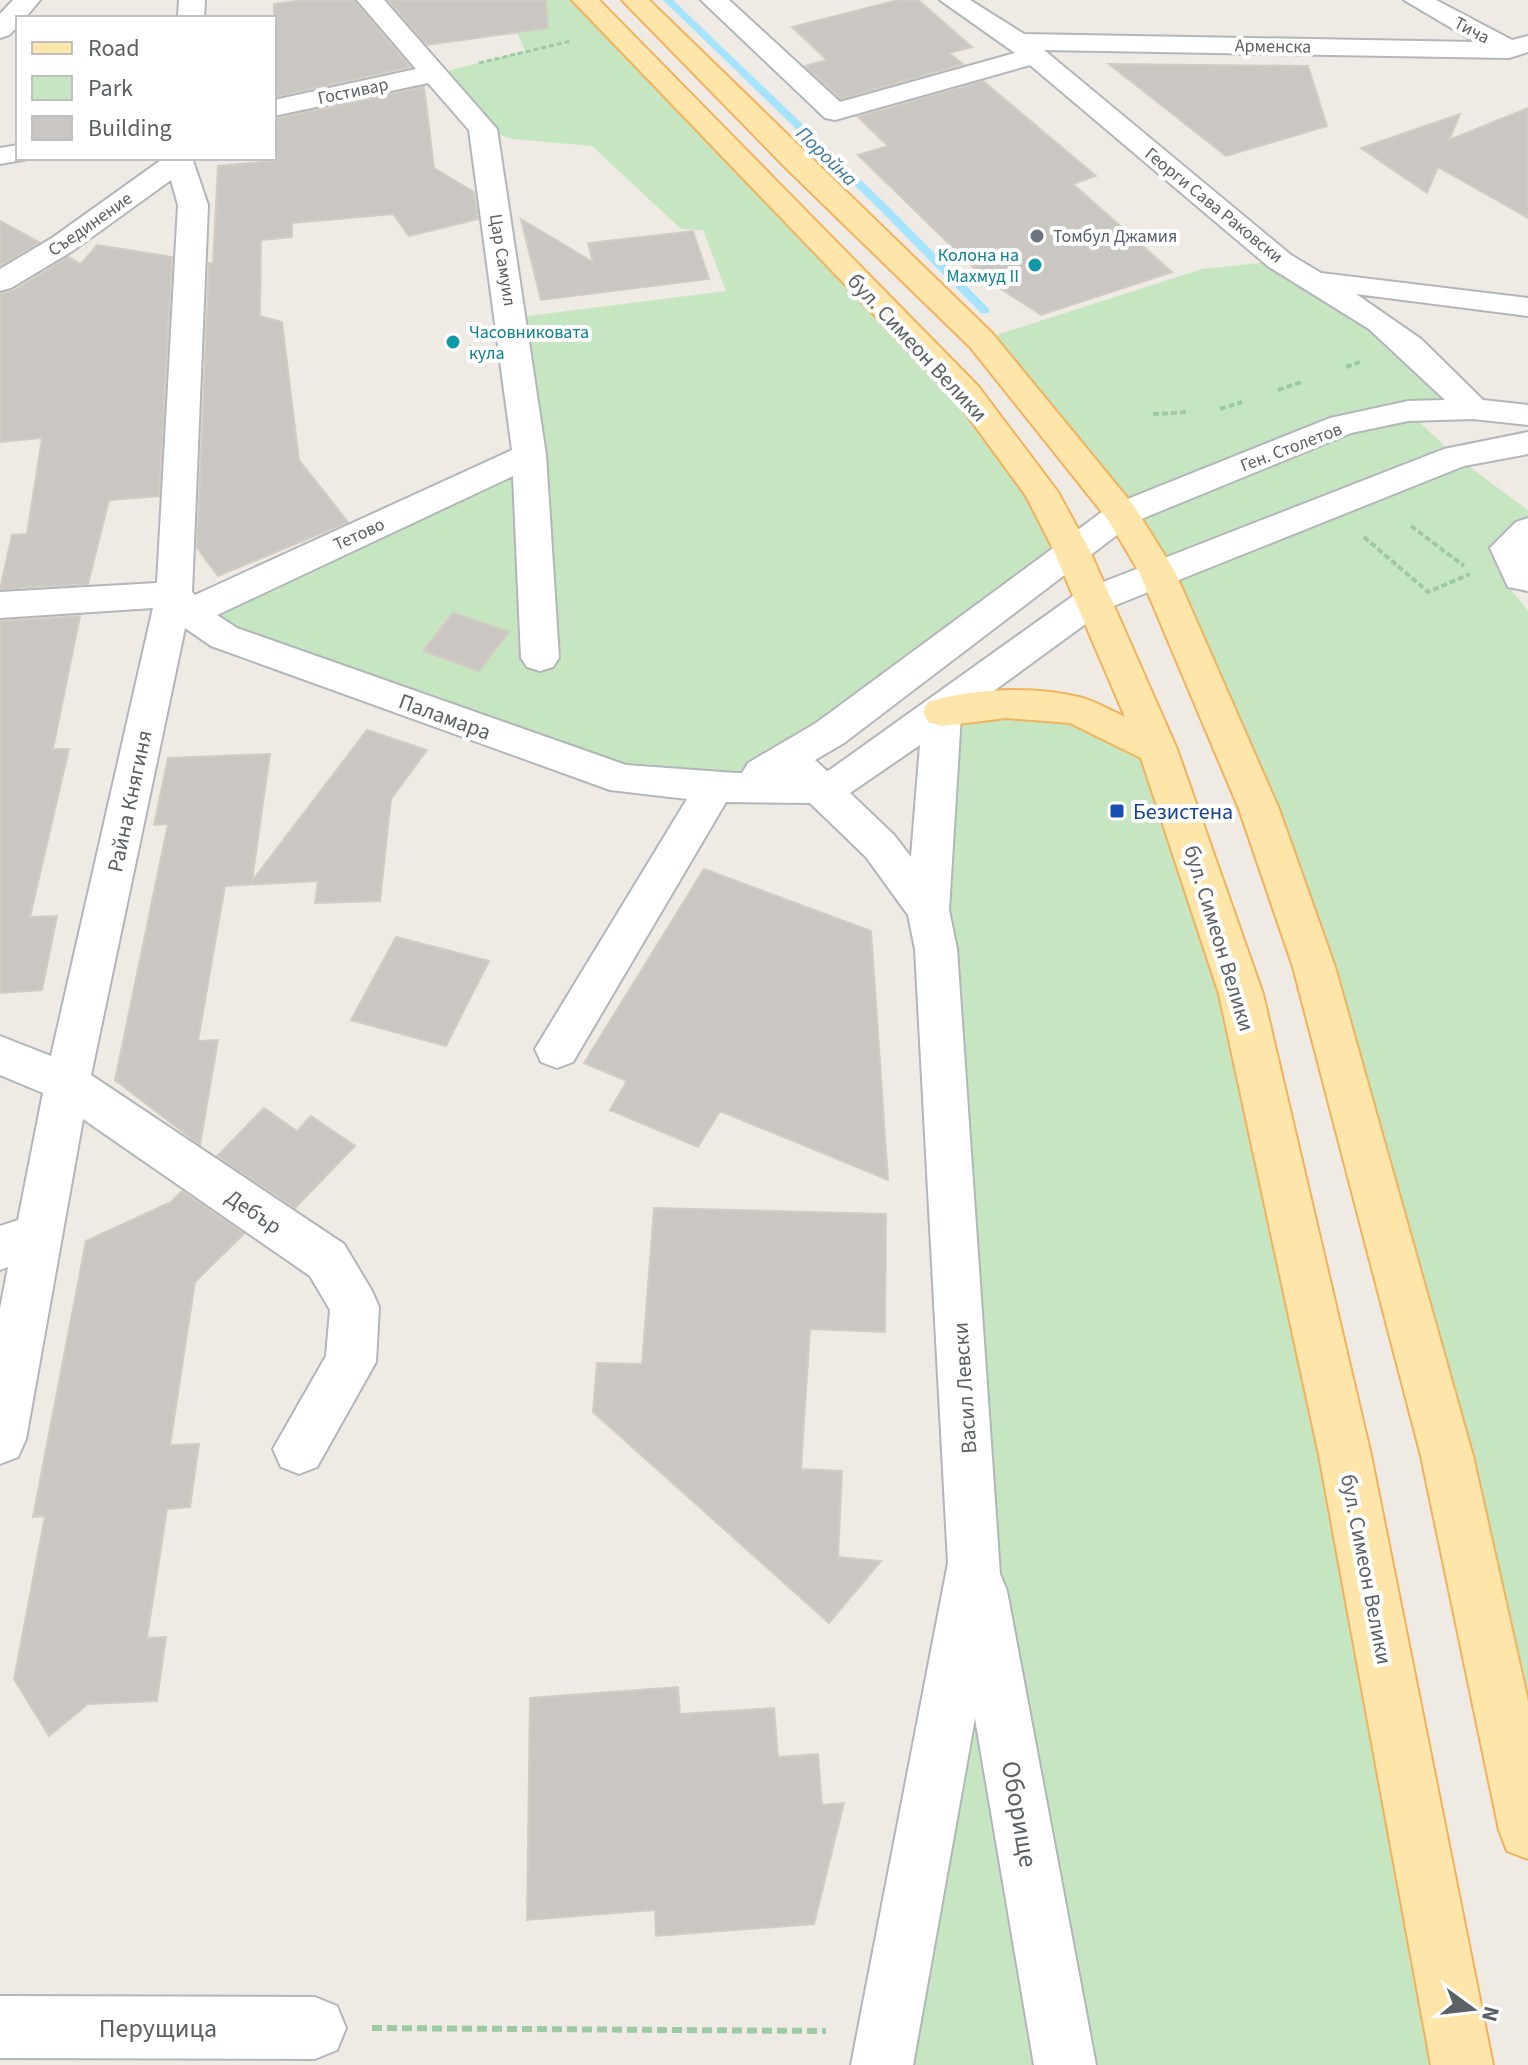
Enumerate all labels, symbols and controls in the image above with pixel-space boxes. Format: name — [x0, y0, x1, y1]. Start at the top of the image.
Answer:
street label: Тича — [1449, 11, 1494, 50]
legend — [16, 16, 276, 160]
text: Road — [88, 31, 140, 66]
street label: Арменска — [1235, 33, 1311, 60]
text: Park — [88, 71, 133, 106]
street label: Гостивар — [316, 72, 391, 111]
text: Building — [88, 111, 172, 146]
water label: Поройна — [789, 120, 863, 193]
street label: Георги Сава Раковски — [1139, 142, 1288, 269]
street label: Съединение — [43, 186, 137, 263]
street label: Цар Самуил — [483, 212, 522, 308]
place label: Томбул Джамия — [1053, 224, 1177, 249]
marker: Томбул Джамия — [1028, 227, 1046, 245]
place label: Колона на Махмуд II — [938, 243, 1019, 289]
marker: Колона на Махмуд II — [1026, 256, 1044, 274]
street label: бул. Симеон Велики — [840, 266, 995, 429]
place label: Часовниковата кула — [469, 320, 589, 366]
marker: Часовниковата кула — [444, 333, 462, 351]
street label: Ген. Столетов — [1237, 417, 1346, 478]
street label: Тетово — [330, 512, 389, 557]
street label: Паламара — [394, 685, 495, 748]
street label: Райна Княгиня — [99, 727, 161, 875]
place label: Безистена — [1133, 796, 1233, 828]
marker: Безистена — [1108, 802, 1126, 820]
street label: бул. Симеон Велики — [1175, 841, 1263, 1035]
street label: Дебър — [219, 1181, 288, 1242]
street label: Васил Левски — [944, 1321, 986, 1455]
street label: бул. Симеон Велики — [1332, 1471, 1400, 1667]
street label: Оборище — [992, 1758, 1047, 1870]
north arrow — [1432, 1969, 1512, 2049]
text: N — [1473, 2003, 1508, 2025]
street label: Перущица — [99, 2010, 217, 2047]

